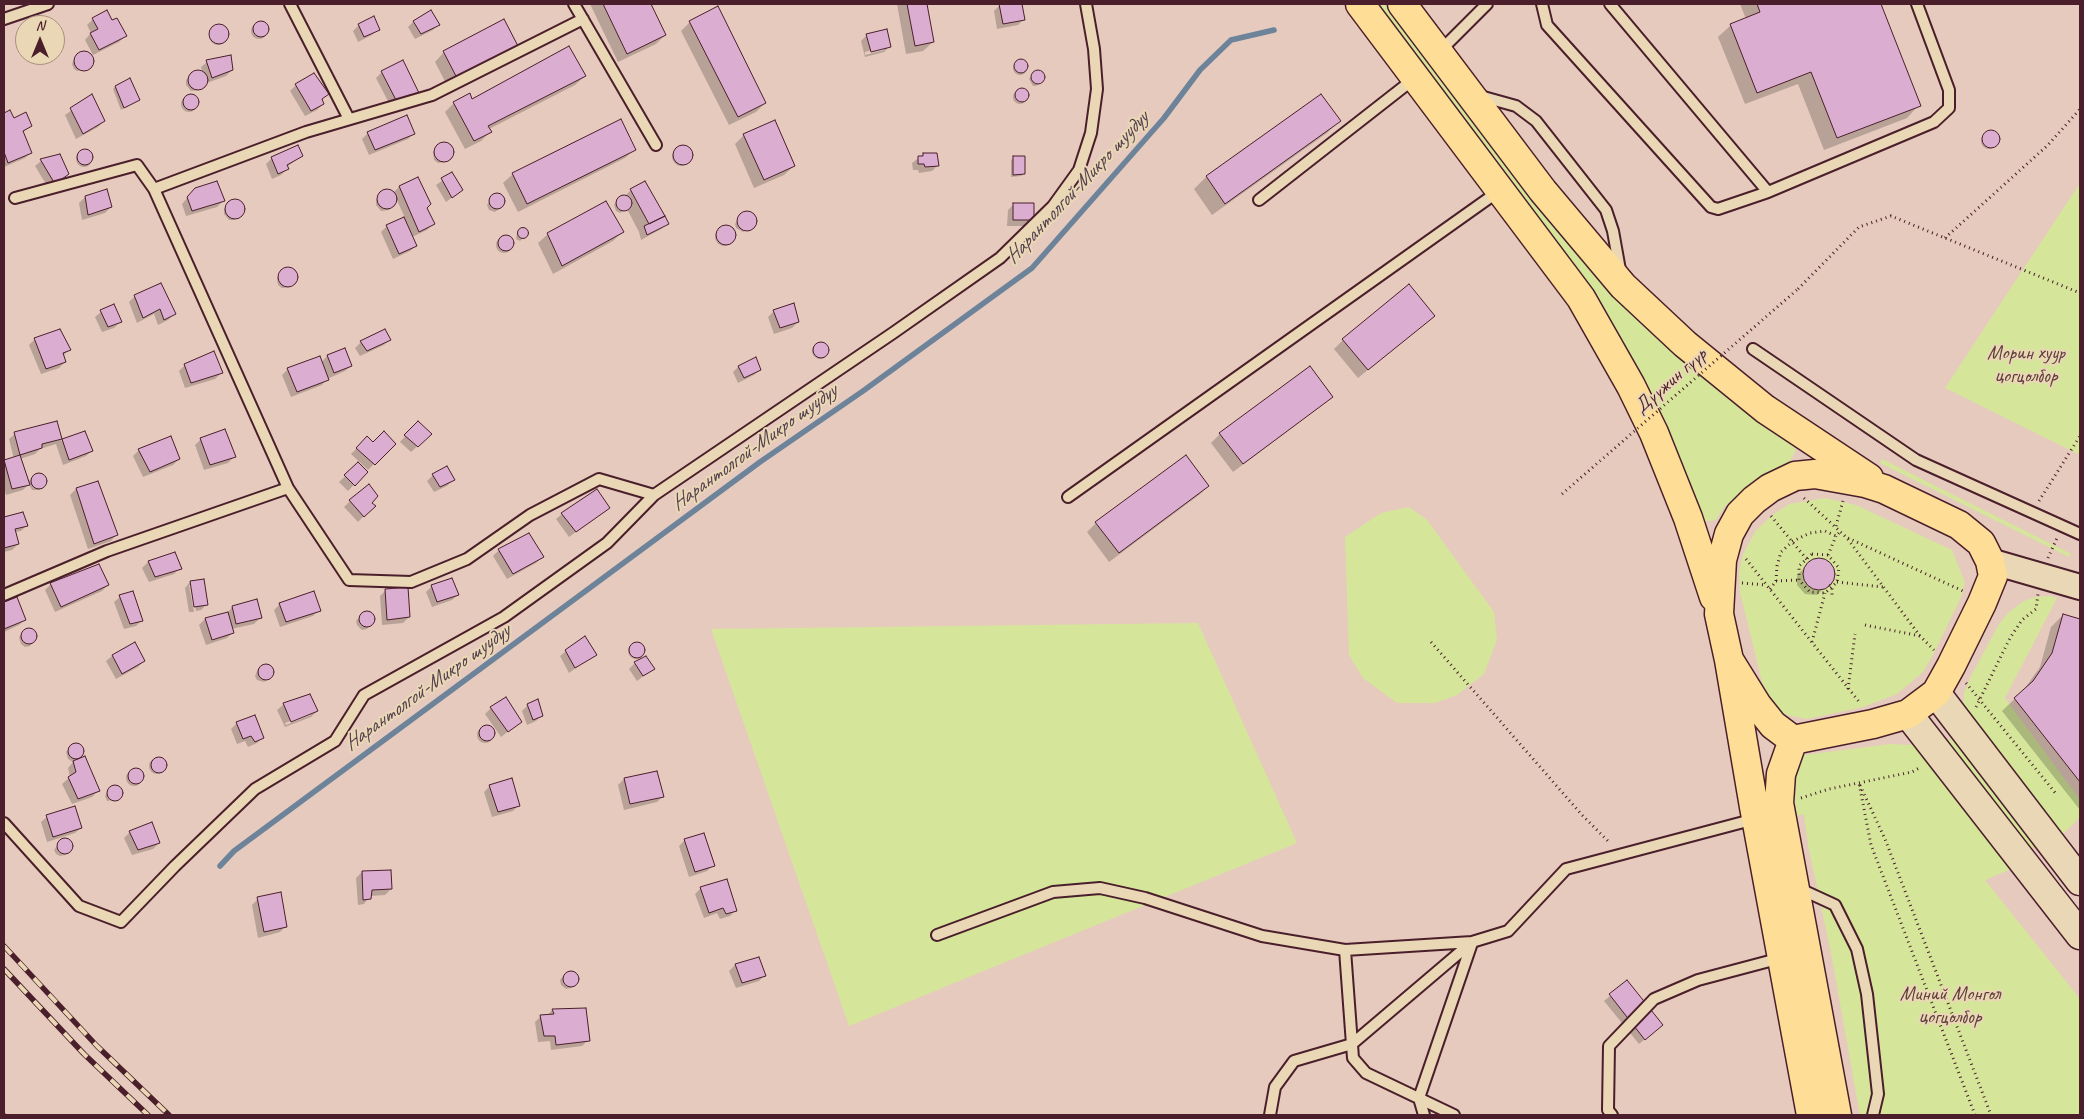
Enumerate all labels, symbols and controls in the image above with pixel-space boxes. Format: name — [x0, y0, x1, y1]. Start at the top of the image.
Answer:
north arrow — [15, 15, 65, 65]
text: N — [36, 17, 44, 34]
water label: Нарантолгой-Микро шуудуу — [1000, 107, 1154, 269]
park label: Морин хуур цогцолбор — [1987, 342, 2065, 389]
street label: Дүүжин гүүр — [1630, 343, 1712, 419]
water label: Нарантолгой-Микро шуудуу — [666, 379, 842, 517]
water label: Нарантолгой-Микро шуудуу — [339, 619, 515, 757]
park label: Миний Монгол цогцолбор — [1900, 983, 2000, 1030]

